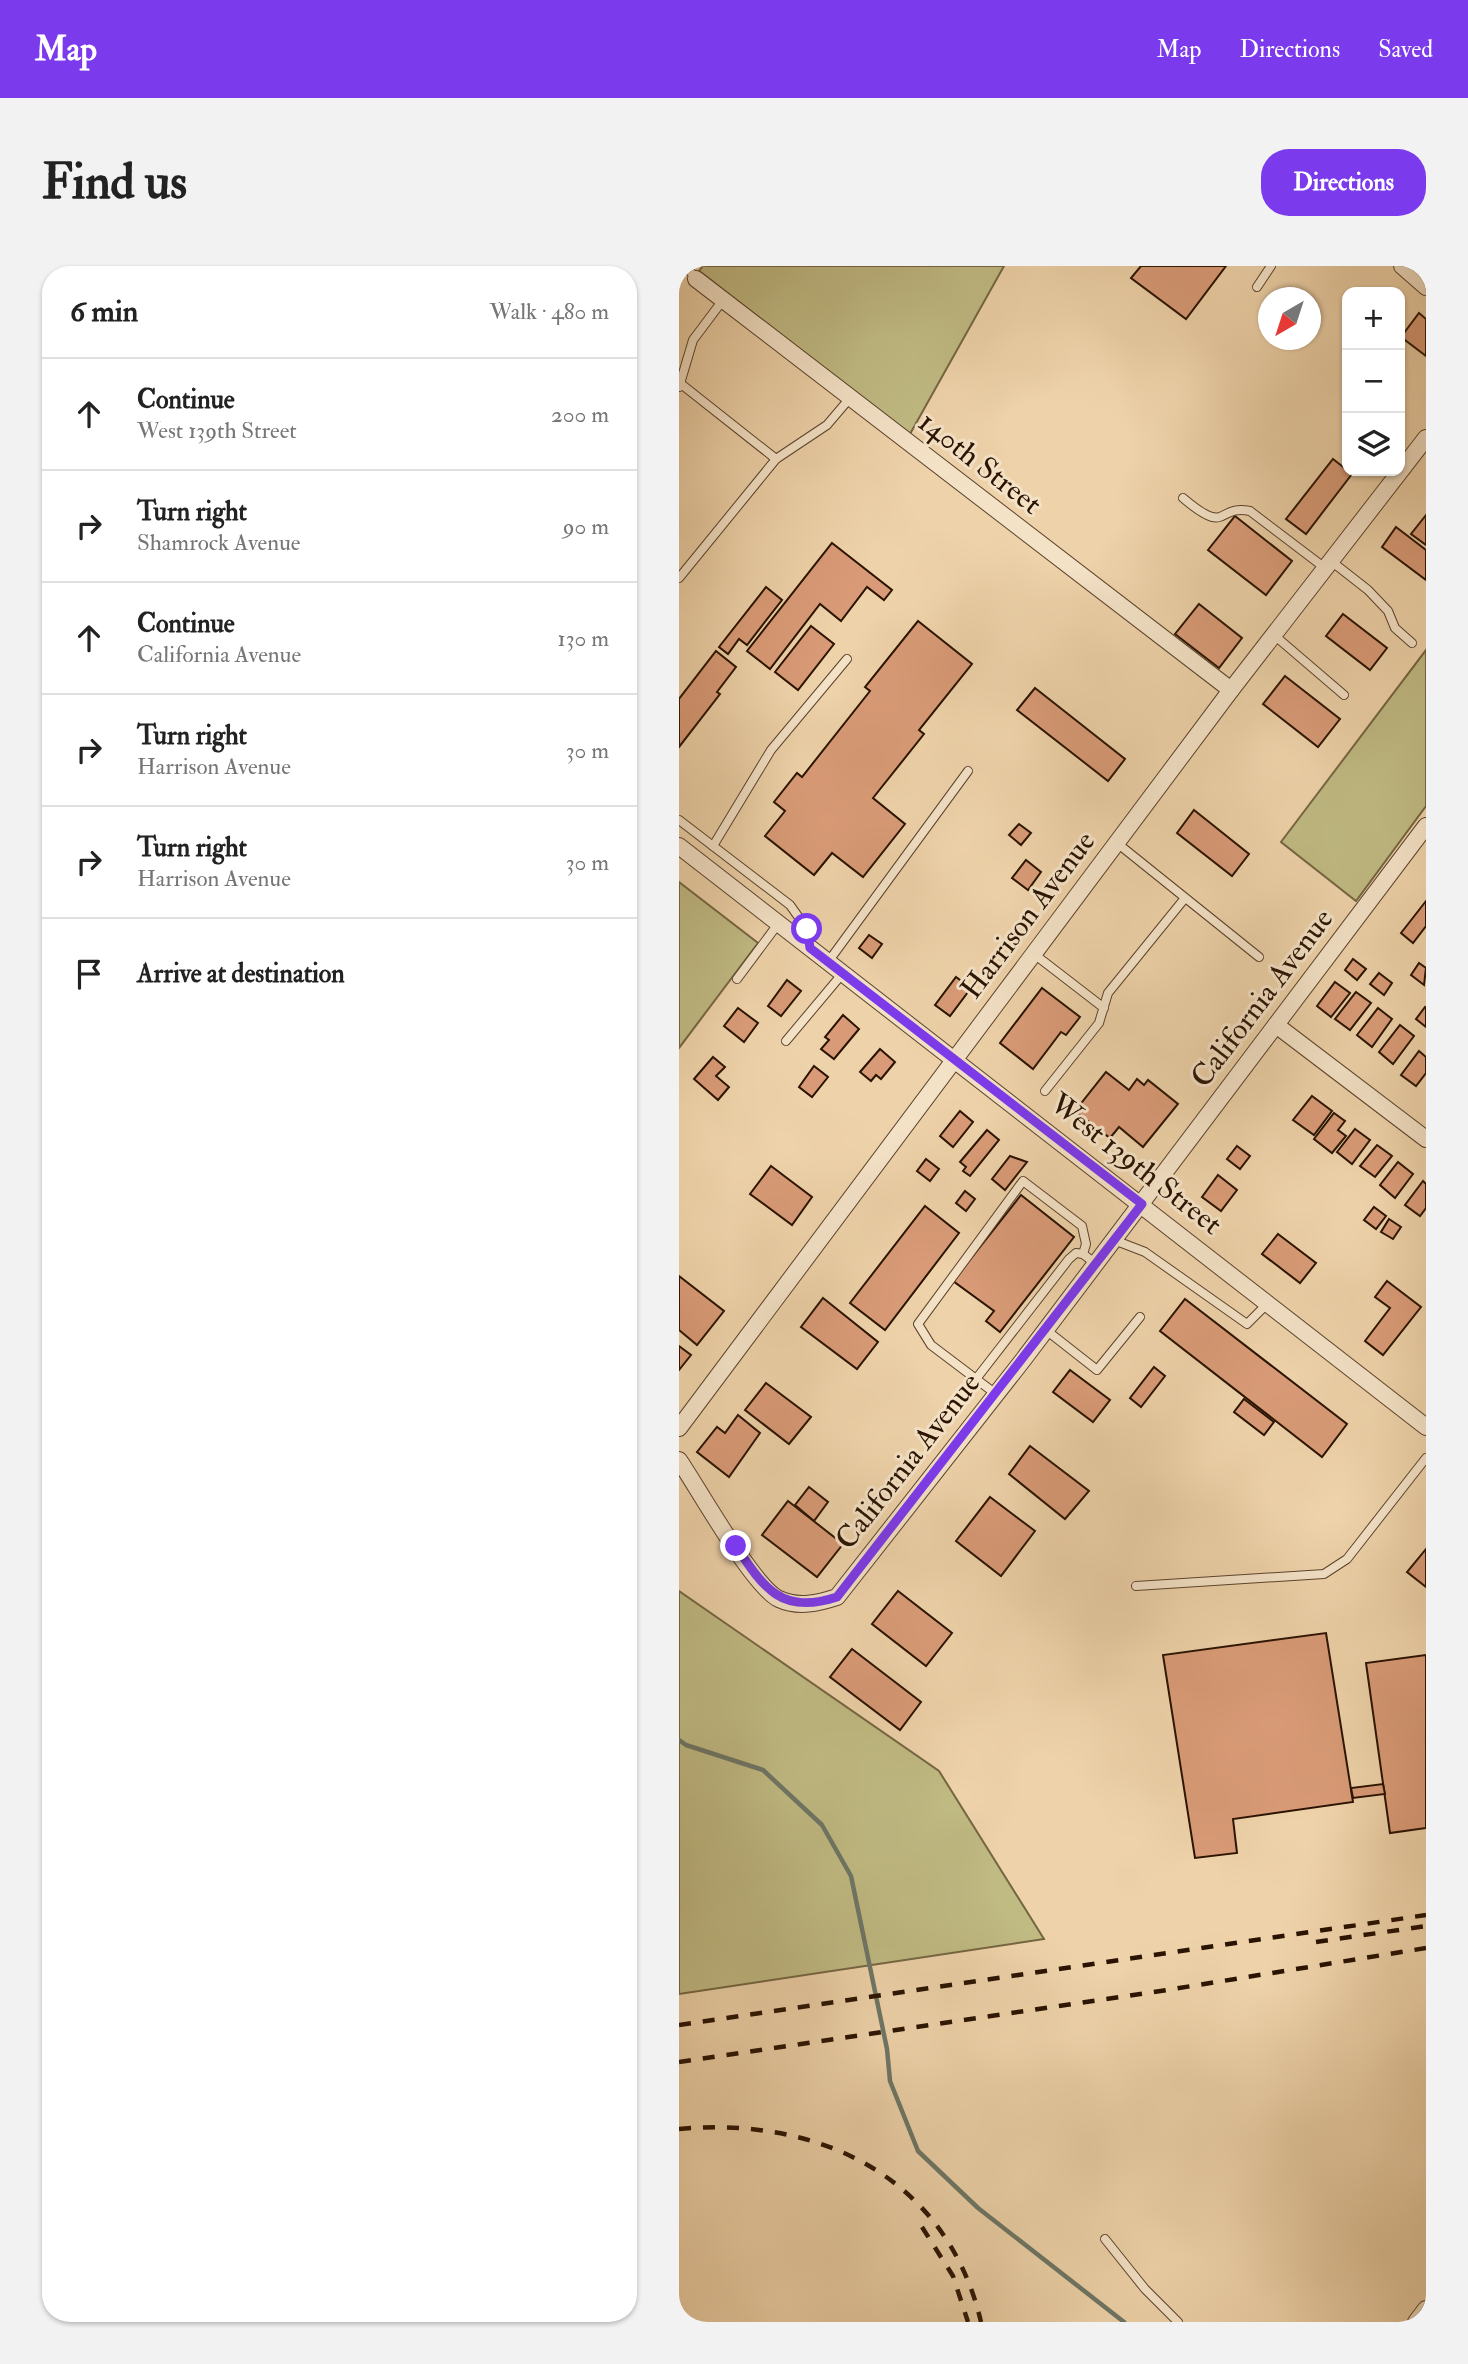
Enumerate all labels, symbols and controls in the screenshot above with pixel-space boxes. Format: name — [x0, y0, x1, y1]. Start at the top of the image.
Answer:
text: Map — [35, 29, 97, 70]
text: Map — [1156, 34, 1201, 65]
text: Directions — [1239, 34, 1340, 65]
text: Saved — [1378, 34, 1433, 65]
button: Directions — [1261, 149, 1426, 216]
text: Find us — [42, 152, 187, 213]
north arrow — [1258, 287, 1321, 350]
map controls — [1342, 287, 1405, 476]
button: + — [1342, 287, 1405, 350]
text: 6 min — [70, 293, 138, 330]
text: Walk · 480 m — [489, 297, 609, 326]
button: − — [1342, 350, 1405, 413]
text: Continue — [137, 384, 235, 416]
icon: ahead — [70, 395, 108, 433]
text: 200 m — [551, 400, 609, 429]
street label: 140th Street — [911, 403, 1049, 523]
button: layers — [1342, 413, 1405, 476]
text: West 139th Street — [137, 416, 297, 445]
text: Turn right — [137, 496, 247, 528]
icon: right — [70, 507, 108, 545]
text: 90 m — [563, 512, 609, 541]
text: Shamrock Avenue — [137, 528, 300, 557]
text: Continue — [137, 608, 235, 640]
icon: ahead — [70, 619, 108, 657]
text: 130 m — [557, 624, 609, 653]
text: California Avenue — [137, 640, 301, 669]
text: Turn right — [137, 720, 247, 752]
icon: right — [70, 731, 108, 769]
text: 30 m — [566, 736, 609, 765]
text: Harrison Avenue — [137, 752, 291, 781]
street label: Harrison Avenue — [953, 824, 1103, 1006]
text: Turn right — [137, 832, 247, 864]
icon: right — [70, 843, 108, 881]
text: 30 m — [566, 848, 609, 877]
text: Harrison Avenue — [137, 864, 291, 893]
street label: California Avenue — [1183, 901, 1341, 1095]
route start — [791, 913, 822, 944]
icon: arrive — [70, 955, 108, 993]
text: Arrive at destination — [137, 958, 345, 990]
street label: West 139th Street — [1042, 1085, 1230, 1243]
street label: California Avenue — [828, 1365, 988, 1557]
route end — [720, 1530, 751, 1561]

